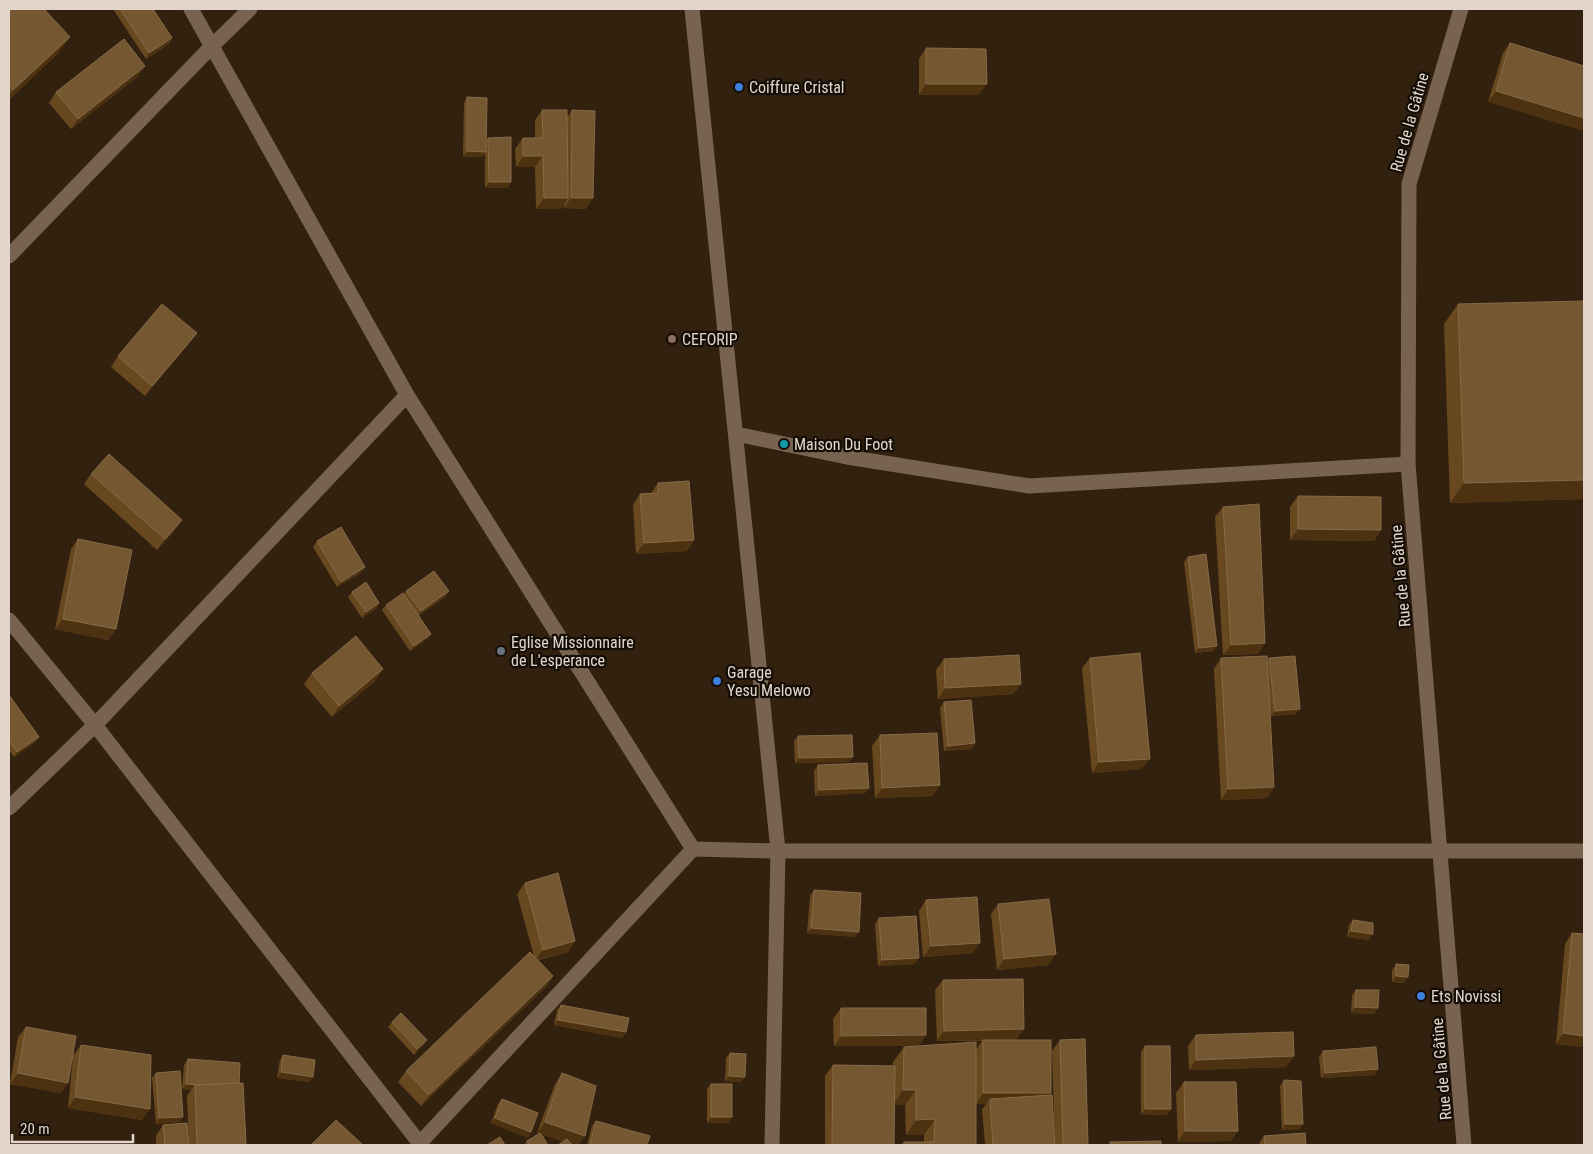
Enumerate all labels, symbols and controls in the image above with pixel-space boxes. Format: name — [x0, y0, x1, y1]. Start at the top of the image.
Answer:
street label: Rue de la Gâtine — [1386, 70, 1433, 174]
place label: Coiffure Cristal — [749, 78, 845, 97]
marker: Coiffure Cristal — [733, 81, 745, 93]
place label: CEFORIP — [682, 330, 738, 349]
marker: CEFORIP — [666, 333, 678, 345]
place label: Maison Du Foot — [794, 435, 893, 454]
marker: Maison Du Foot — [778, 438, 790, 450]
street label: Rue de la Gâtine — [1387, 524, 1414, 628]
place label: Eglise Missionnaire de L'esperance — [511, 633, 634, 670]
marker: Eglise Missionnaire de L'esperance — [495, 645, 507, 657]
place label: Garage Yesu Melowo — [727, 663, 811, 700]
marker: Garage Yesu Melowo — [711, 675, 723, 687]
place label: Ets Novissi — [1431, 987, 1501, 1006]
marker: Ets Novissi — [1415, 990, 1427, 1002]
street label: Rue de la Gâtine — [1428, 1017, 1455, 1121]
scale bar — [12, 1112, 134, 1144]
text: 20 m — [20, 1120, 50, 1138]

